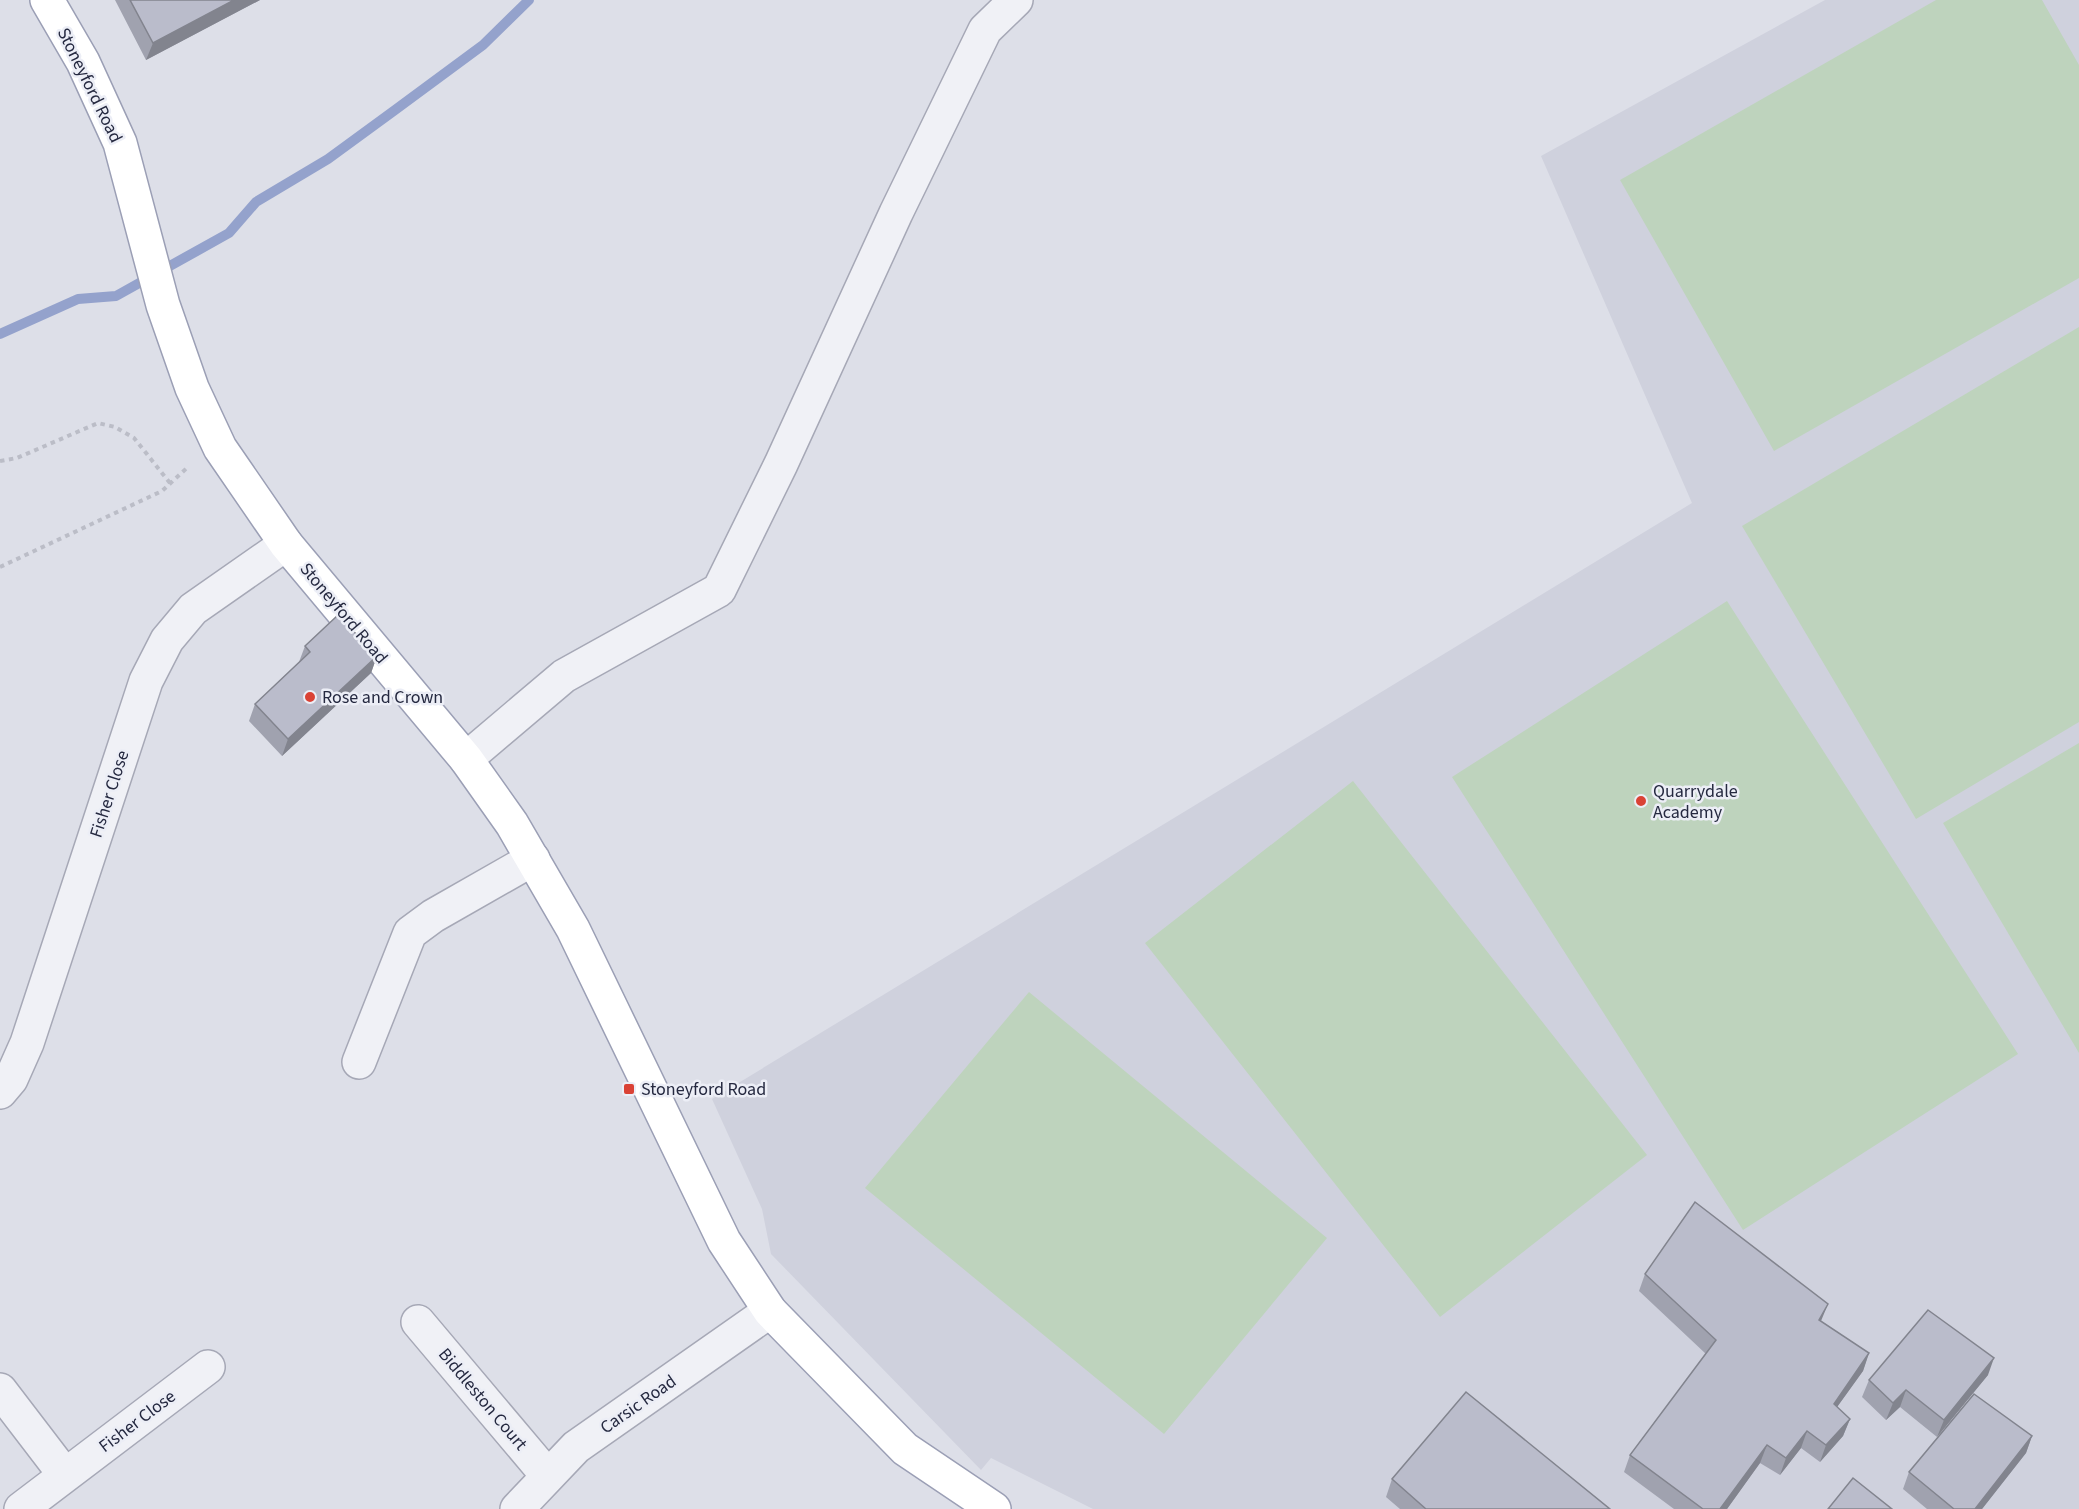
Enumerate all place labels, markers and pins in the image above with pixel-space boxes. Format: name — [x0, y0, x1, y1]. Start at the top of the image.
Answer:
place label: Rose and Crown — [322, 685, 443, 710]
marker: Rose and Crown — [303, 690, 317, 704]
place label: Quarrydale Academy — [1653, 779, 1738, 825]
marker: Quarrydale Academy — [1634, 794, 1648, 808]
place label: Stoneyford Road — [641, 1077, 766, 1102]
marker: Stoneyford Road — [622, 1082, 636, 1096]

